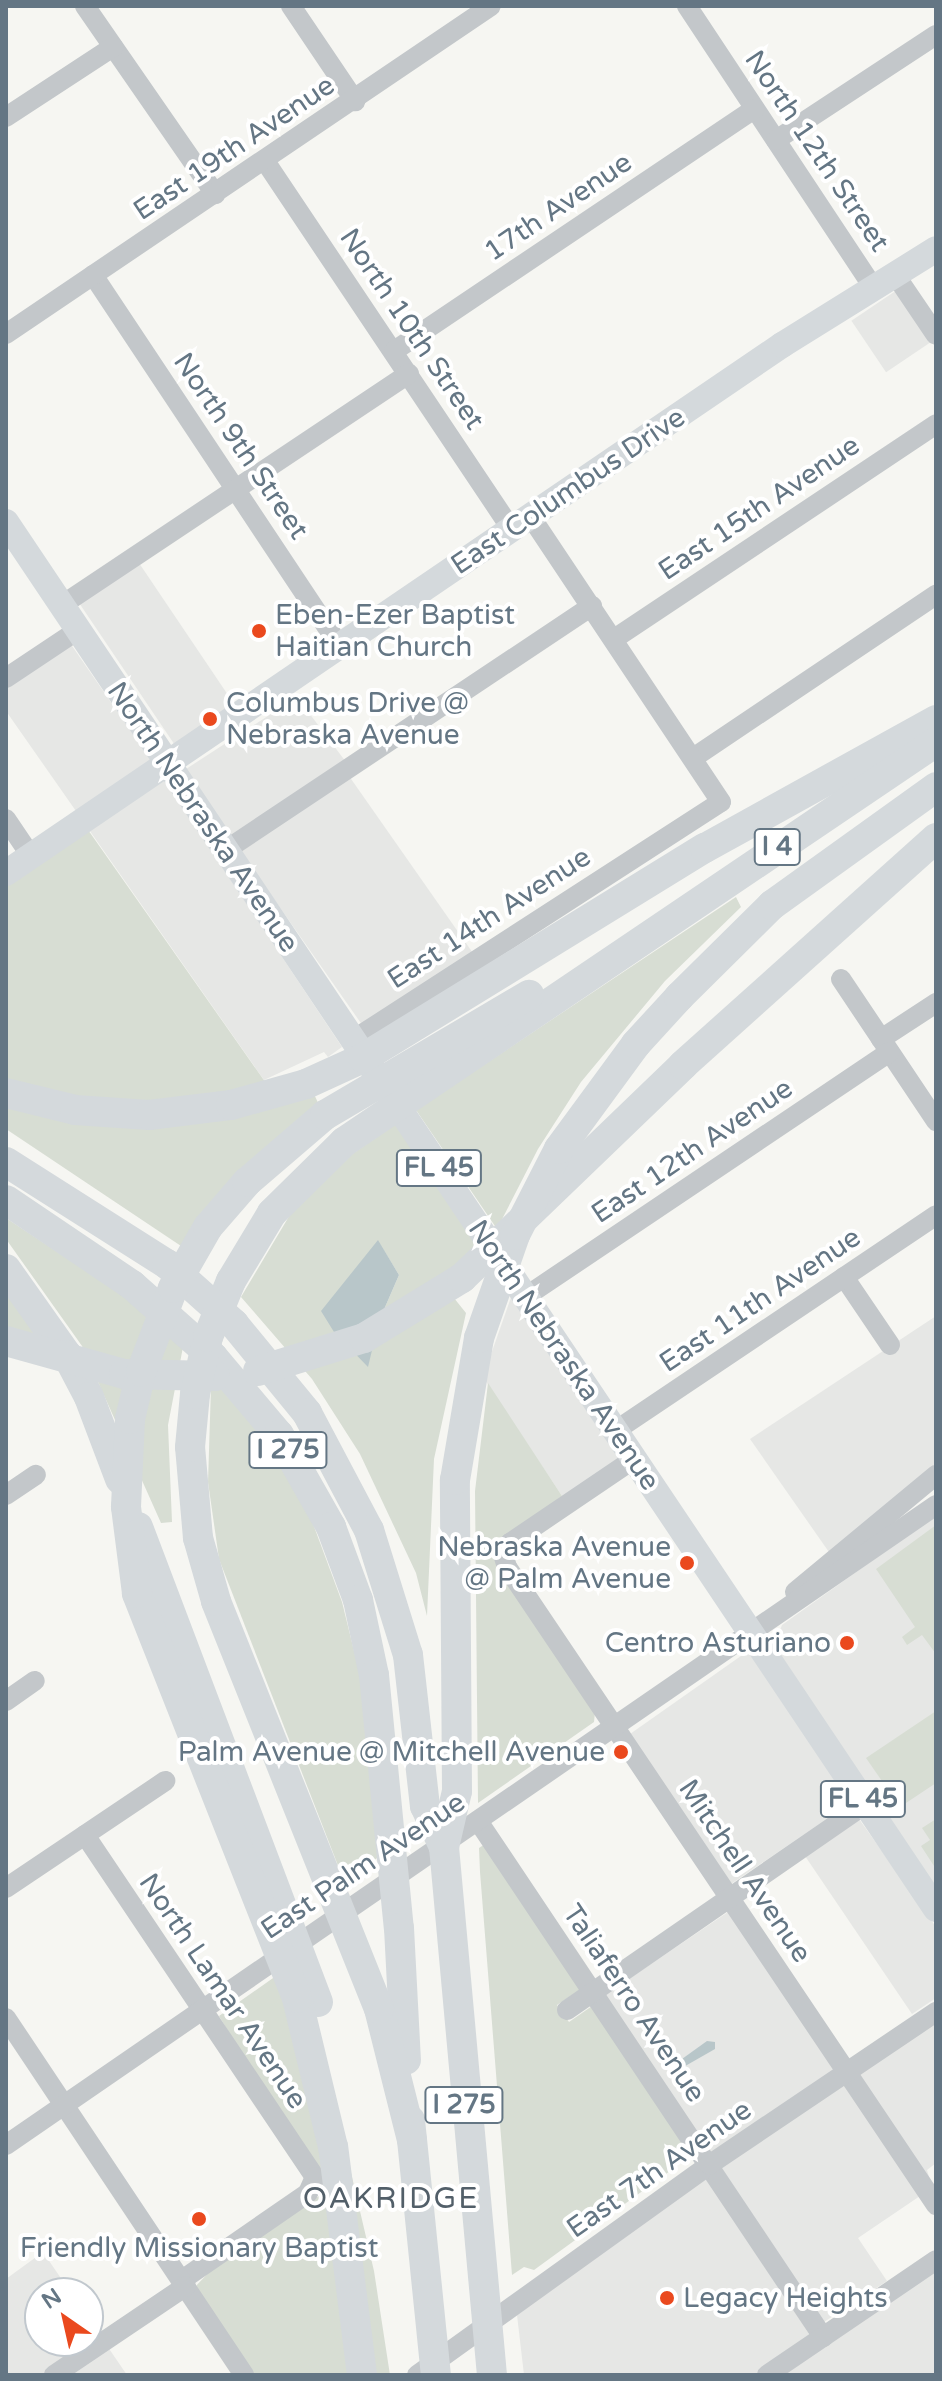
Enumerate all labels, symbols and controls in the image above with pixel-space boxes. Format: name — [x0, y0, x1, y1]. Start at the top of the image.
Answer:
street label: North 12th Street — [737, 44, 897, 258]
street label: East 19th Avenue — [127, 68, 341, 228]
street label: 17th Avenue — [478, 145, 638, 269]
street label: North 10th Street — [332, 222, 492, 436]
street label: North 9th Street — [166, 346, 316, 546]
street label: East Columbus Drive — [445, 400, 691, 582]
street label: East 15th Avenue — [652, 428, 866, 588]
place label: Eben-Ezer Baptist Haitian Church — [275, 598, 515, 664]
marker: Eben-Ezer Baptist Haitian Church — [250, 622, 268, 640]
street label: North Nebraska Avenue — [100, 676, 306, 958]
place label: Columbus Drive @ Nebraska Avenue — [226, 686, 469, 752]
marker: Columbus Drive @ Nebraska Avenue — [201, 710, 219, 728]
road number: I 4 — [753, 825, 801, 869]
street label: East 14th Avenue — [381, 840, 597, 996]
street label: East 12th Avenue — [585, 1071, 799, 1231]
road number: FL 45 — [395, 1146, 483, 1190]
street label: North Nebraska Avenue — [461, 1214, 667, 1496]
street label: East 11th Avenue — [653, 1220, 867, 1380]
road number: I 275 — [248, 1428, 328, 1472]
place label: Nebraska Avenue @ Palm Avenue — [437, 1530, 671, 1596]
marker: Nebraska Avenue @ Palm Avenue — [678, 1554, 696, 1572]
place label: Centro Asturiano — [605, 1626, 831, 1660]
marker: Centro Asturiano — [838, 1634, 856, 1652]
place label: Palm Avenue @ Mitchell Avenue — [178, 1735, 605, 1769]
marker: Palm Avenue @ Mitchell Avenue — [612, 1743, 630, 1761]
street label: Mitchell Avenue — [671, 1773, 819, 1969]
road number: FL 45 — [819, 1777, 907, 1821]
street label: East Palm Avenue — [255, 1785, 471, 1947]
street label: North Lamar Avenue — [132, 1867, 314, 2115]
street label: Taliaferro Avenue — [555, 1898, 713, 2108]
road number: I 275 — [424, 2083, 504, 2127]
street label: East 7th Avenue — [560, 2093, 758, 2245]
district label: OAKRIDGE — [303, 2181, 479, 2217]
marker: Friendly Missionary Baptist — [190, 2210, 208, 2228]
place label: Friendly Missionary Baptist — [20, 2231, 378, 2265]
north arrow — [24, 2277, 104, 2357]
place label: Legacy Heights — [683, 2281, 888, 2315]
text: N — [37, 2283, 66, 2314]
marker: Legacy Heights — [658, 2289, 676, 2307]

